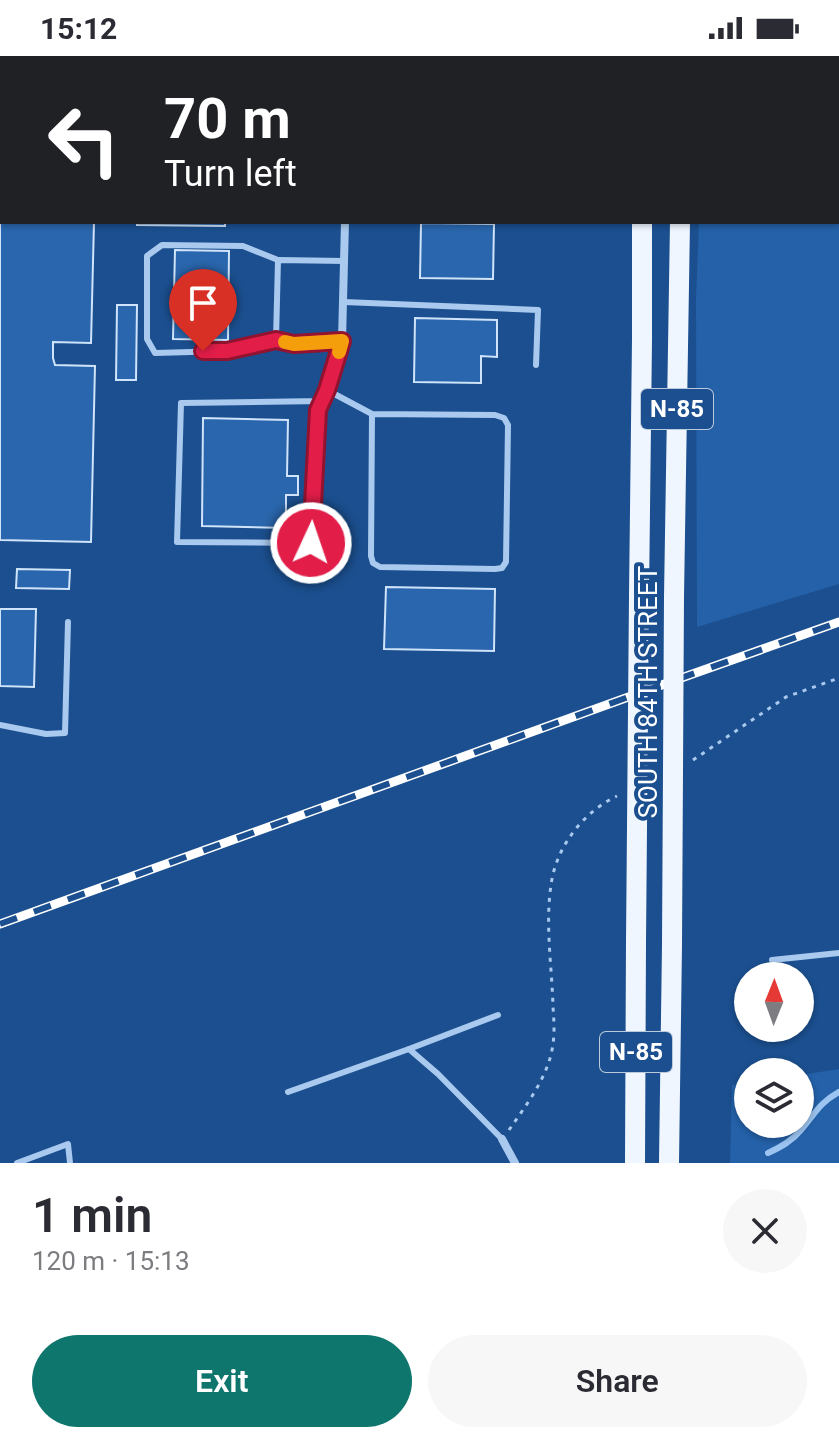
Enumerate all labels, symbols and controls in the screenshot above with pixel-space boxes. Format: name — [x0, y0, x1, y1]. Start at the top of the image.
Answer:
text: 15:12 — [40, 11, 117, 46]
text: 70 m — [164, 86, 291, 152]
icon: left — [32, 88, 136, 192]
text: Turn left — [164, 153, 297, 195]
pin — [169, 269, 237, 351]
icon: arrive — [181, 281, 225, 325]
road number: N-85 — [641, 389, 713, 429]
position arrow — [269, 501, 353, 585]
street label: SOUTH 84TH STREET — [633, 566, 663, 818]
north arrow — [734, 962, 814, 1042]
map controls — [734, 962, 814, 1138]
road number: N-85 — [600, 1032, 672, 1072]
button: layers — [734, 1058, 814, 1138]
text: 1 min — [32, 1187, 152, 1244]
button: close — [723, 1189, 807, 1273]
text: 120 m · 15:13 — [32, 1246, 190, 1276]
button: Exit — [32, 1335, 412, 1427]
button: Share — [428, 1335, 807, 1427]

